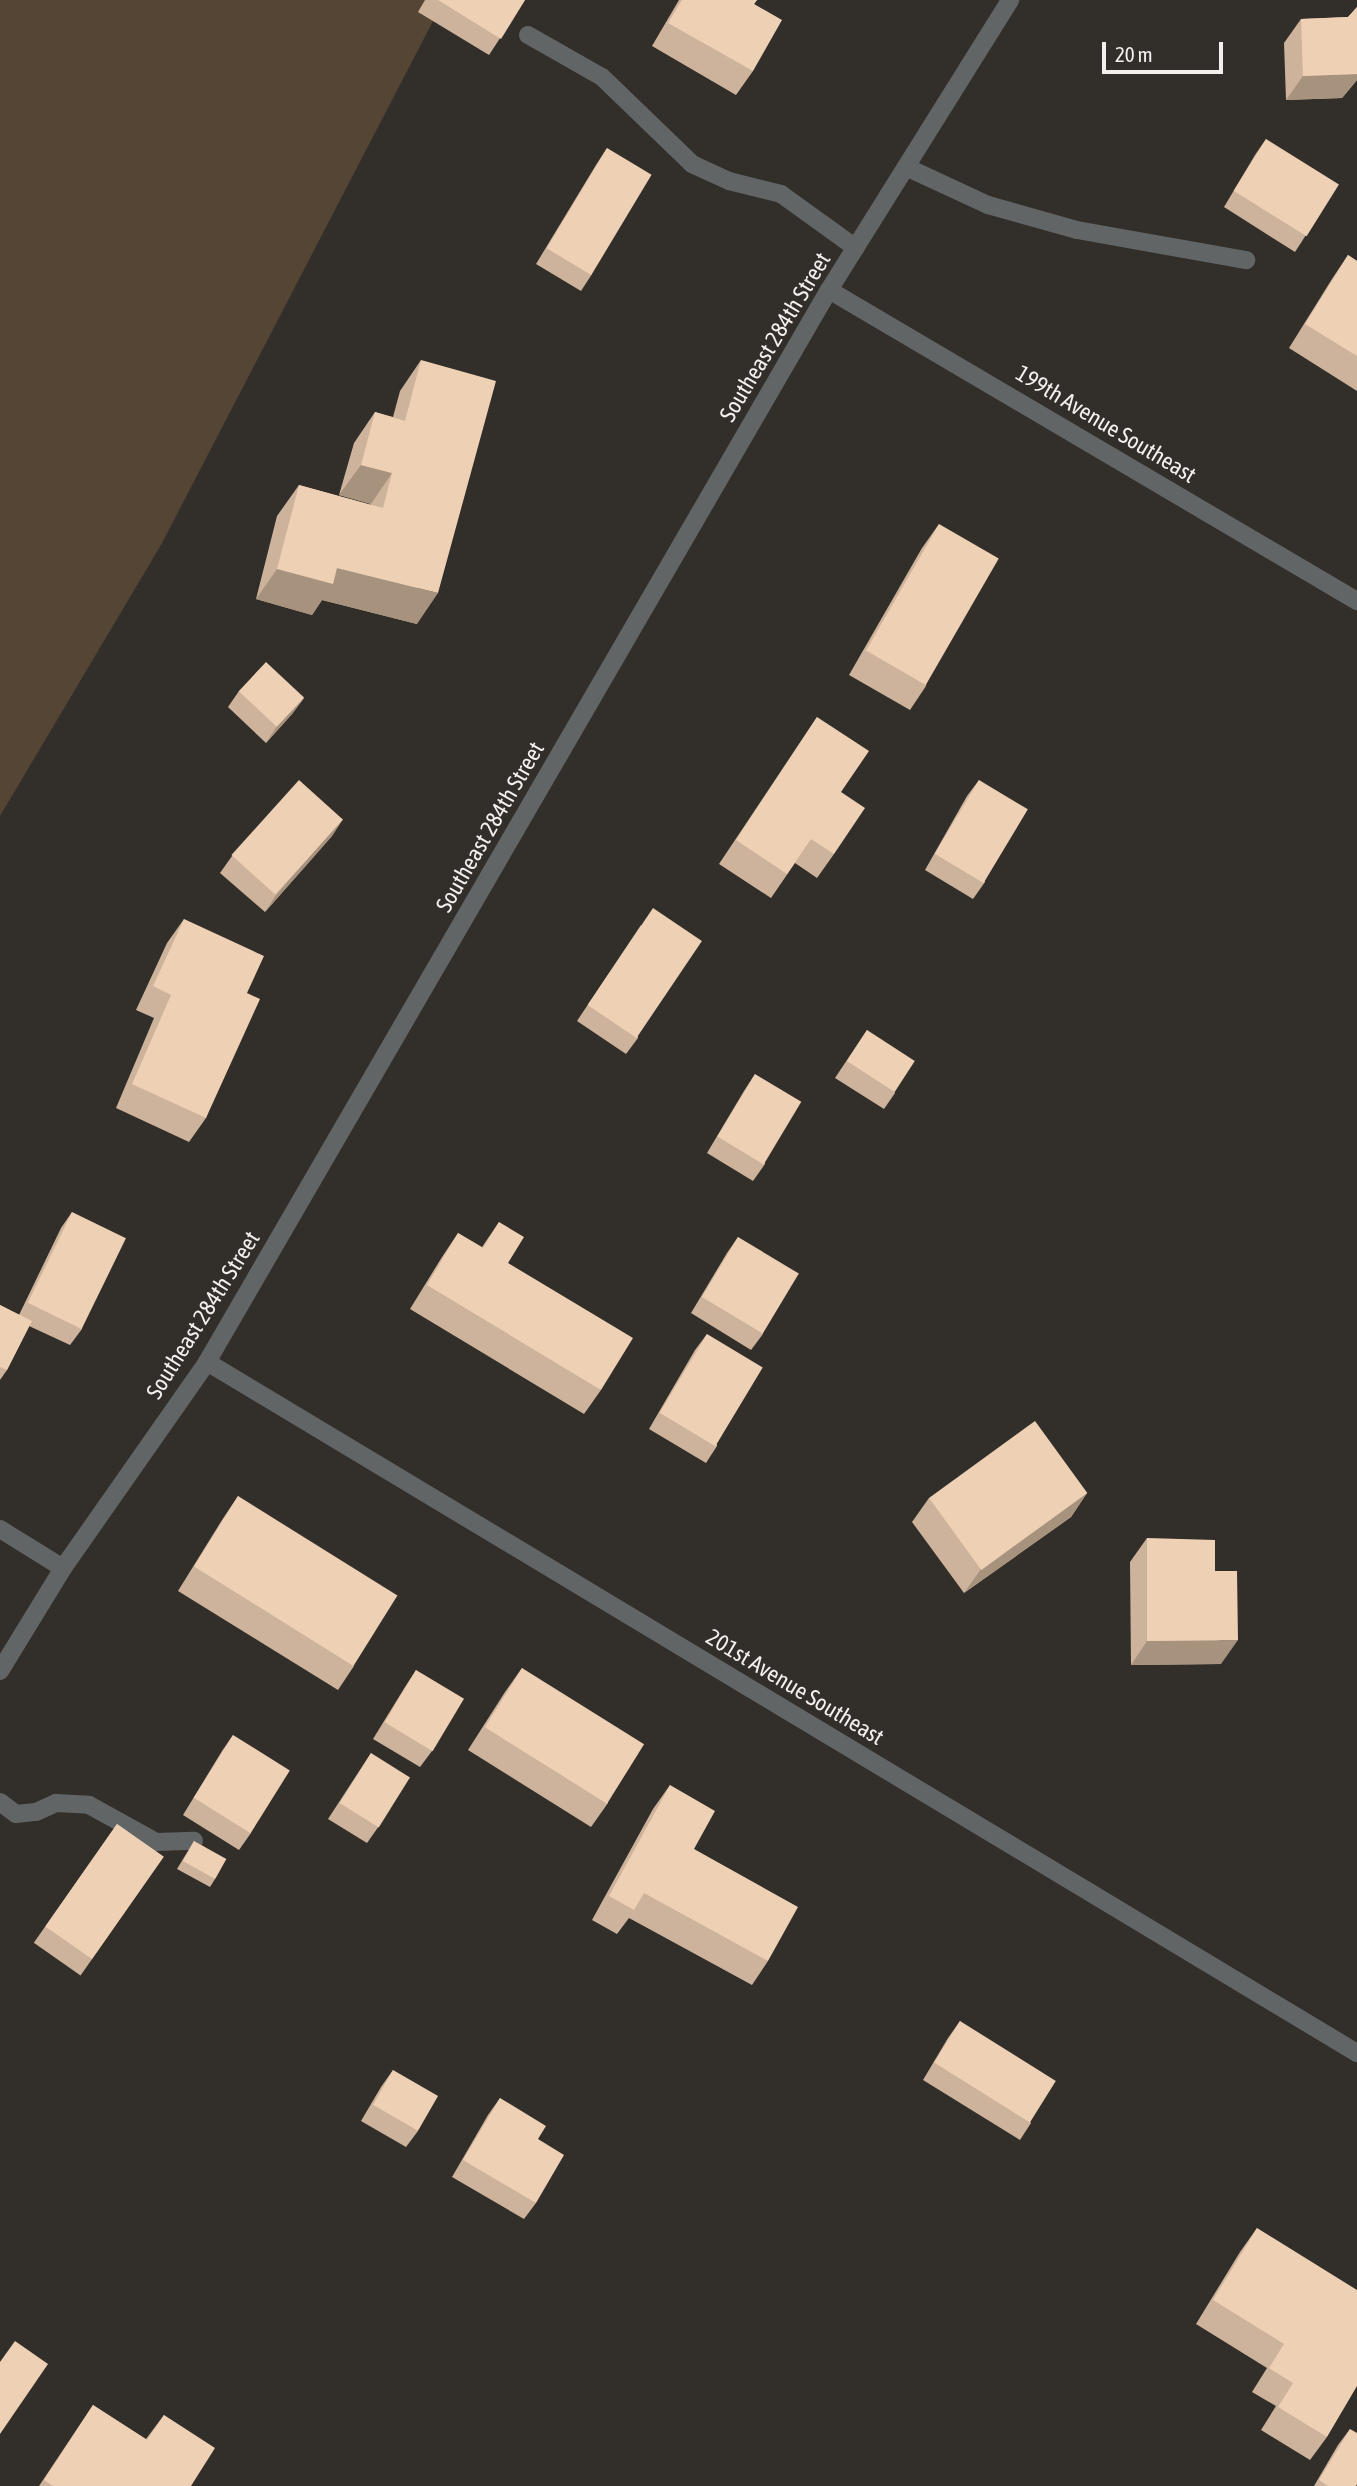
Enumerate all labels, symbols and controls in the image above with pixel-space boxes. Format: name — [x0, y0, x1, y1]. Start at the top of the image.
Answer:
scale bar — [1105, 28, 1226, 72]
text: 20 m — [1115, 42, 1153, 66]
street label: Southeast 284th Street — [714, 248, 836, 426]
street label: 199th Avenue Southeast — [1011, 359, 1201, 489]
street label: Southeast 284th Street — [430, 737, 550, 917]
street label: Southeast 284th Street — [140, 1226, 266, 1404]
street label: 201st Avenue Southeast — [701, 1623, 889, 1751]

